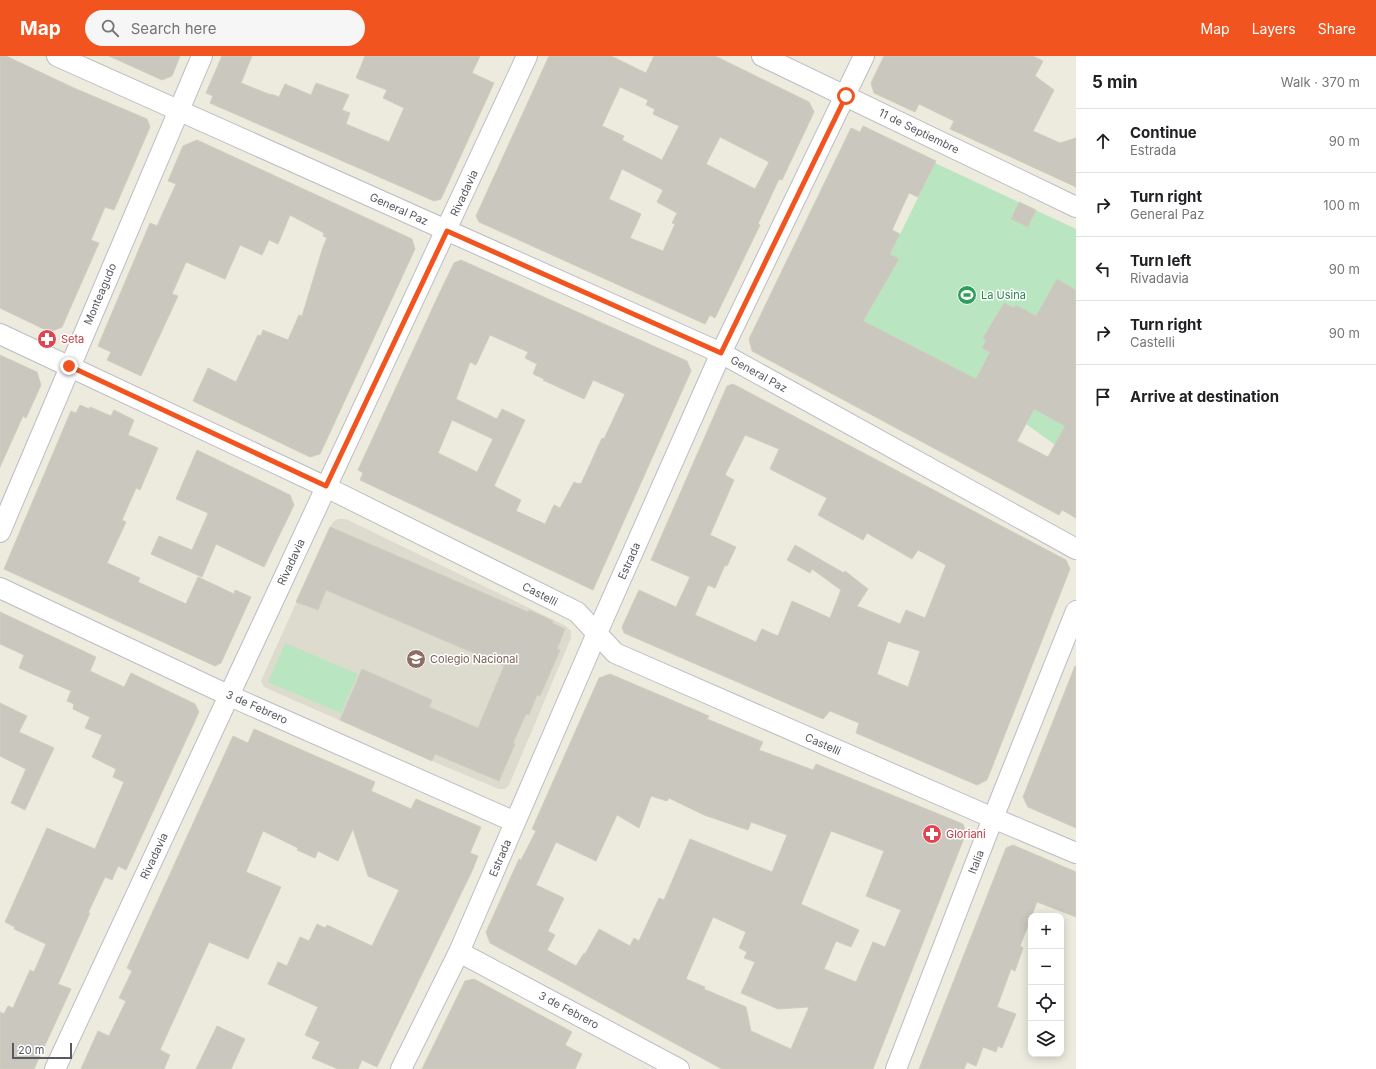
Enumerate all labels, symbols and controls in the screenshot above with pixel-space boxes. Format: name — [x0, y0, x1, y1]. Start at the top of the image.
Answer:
search box — [85, 10, 365, 46]
text: Map — [20, 17, 61, 40]
icon: search — [99, 17, 121, 39]
text: Search here — [131, 19, 216, 38]
text: Map — [1201, 20, 1230, 37]
text: Layers — [1252, 20, 1296, 37]
text: Share — [1318, 20, 1356, 37]
text: 5 min — [1092, 72, 1138, 92]
text: Walk · 370 m — [1281, 74, 1360, 90]
route start — [837, 87, 855, 105]
street label: 11 de Septiembre — [876, 105, 962, 157]
text: Continue — [1130, 123, 1197, 142]
icon: ahead — [1092, 130, 1114, 152]
text: 90 m — [1329, 133, 1360, 149]
text: Estrada — [1130, 142, 1176, 158]
street label: Rivadavia — [447, 167, 481, 219]
text: Turn right — [1130, 187, 1202, 206]
street label: General Paz — [367, 190, 431, 228]
icon: right — [1092, 194, 1114, 216]
text: 100 m — [1323, 197, 1360, 213]
text: General Paz — [1130, 206, 1204, 222]
text: Turn left — [1130, 251, 1191, 270]
icon: left — [1092, 258, 1114, 280]
street label: Monteagudo — [81, 261, 119, 327]
text: 90 m — [1329, 261, 1360, 277]
text: Rivadavia — [1130, 270, 1189, 286]
sports icon: La Usina — [956, 284, 978, 306]
place label: La Usina — [981, 288, 1026, 302]
text: Turn right — [1130, 315, 1202, 334]
icon: right — [1092, 322, 1114, 344]
text: 90 m — [1329, 325, 1360, 341]
pharmacy icon: Seta — [36, 328, 58, 350]
place label: Seta — [61, 332, 84, 346]
text: Castelli — [1130, 334, 1175, 350]
street label: General Paz — [728, 353, 790, 395]
route end — [60, 357, 78, 375]
icon: arrive — [1092, 386, 1114, 408]
text: Arrive at destination — [1130, 387, 1279, 406]
street label: Rivadavia — [274, 536, 308, 588]
street label: Estrada — [615, 540, 643, 582]
street label: Castelli — [520, 579, 560, 609]
school or university icon: Colegio Nacional — [405, 648, 427, 670]
place label: Colegio Nacional — [430, 652, 518, 666]
street label: 3 de Febrero — [224, 687, 290, 727]
street label: Castelli — [803, 730, 843, 758]
pharmacy icon: Gloriani — [921, 823, 943, 845]
place label: Gloriani — [946, 827, 986, 841]
street label: Rivadavia — [137, 830, 171, 882]
street label: Estrada — [486, 837, 514, 879]
street label: Italia — [965, 848, 987, 876]
map controls — [1028, 913, 1064, 1057]
button: + — [1028, 913, 1064, 949]
button: − — [1028, 949, 1064, 985]
button: locate — [1028, 985, 1064, 1021]
street label: 3 de Febrero — [536, 988, 602, 1032]
button: layers — [1028, 1021, 1064, 1057]
scale bar — [12, 1041, 72, 1060]
text: 20 m — [18, 1043, 44, 1057]

